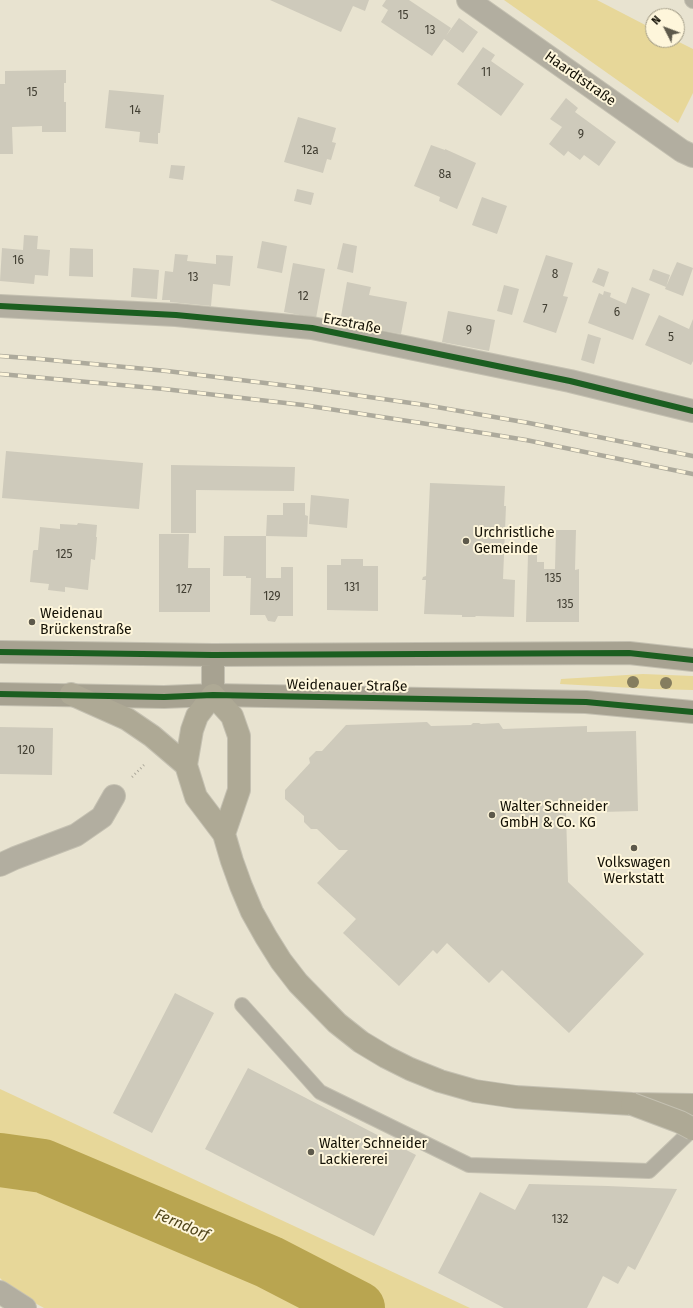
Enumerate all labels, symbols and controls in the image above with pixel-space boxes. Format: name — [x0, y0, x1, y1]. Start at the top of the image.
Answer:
north arrow — [645, 8, 685, 48]
house number: 15 — [397, 9, 409, 23]
text: N — [649, 13, 664, 27]
house number: 13 — [424, 24, 436, 38]
street label: Haardtstraße — [541, 48, 619, 110]
house number: 11 — [481, 66, 491, 80]
house number: 15 — [26, 86, 38, 100]
house number: 14 — [129, 104, 141, 118]
house number: 9 — [578, 128, 584, 142]
house number: 12a — [301, 144, 319, 158]
house number: 8a — [438, 168, 452, 182]
house number: 16 — [12, 254, 24, 268]
house number: 8 — [552, 268, 558, 282]
house number: 13 — [187, 271, 199, 285]
house number: 12 — [297, 290, 309, 304]
house number: 7 — [542, 303, 548, 317]
house number: 6 — [614, 306, 620, 320]
street label: Erzstraße — [322, 310, 382, 338]
house number: 9 — [466, 324, 472, 338]
house number: 5 — [668, 331, 674, 345]
place label: Urchristliche Gemeinde — [474, 525, 555, 558]
marker: Urchristliche Gemeinde — [461, 536, 471, 546]
house number: 125 — [55, 548, 73, 562]
house number: 135 — [544, 572, 562, 586]
house number: 131 — [344, 581, 360, 595]
house number: 127 — [176, 583, 192, 597]
house number: 129 — [263, 590, 281, 604]
house number: 135 — [556, 598, 574, 612]
place label: Weidenau Brückenstraße — [40, 606, 132, 638]
marker: Weidenau Brückenstraße — [27, 617, 37, 627]
street label: Weidenauer Straße — [286, 677, 408, 695]
house number: 120 — [17, 744, 35, 758]
place label: Walter Schneider GmbH & Co. KG — [500, 799, 608, 832]
marker: Walter Schneider GmbH & Co. KG — [487, 810, 497, 820]
marker: Volkswagen Werkstatt — [629, 843, 639, 853]
place label: Volkswagen Werkstatt — [597, 855, 671, 888]
place label: Walter Schneider Lackiererei — [319, 1136, 427, 1168]
marker: Walter Schneider Lackiererei — [306, 1147, 316, 1157]
water label: Ferndorf — [152, 1206, 212, 1244]
house number: 132 — [551, 1213, 569, 1227]

